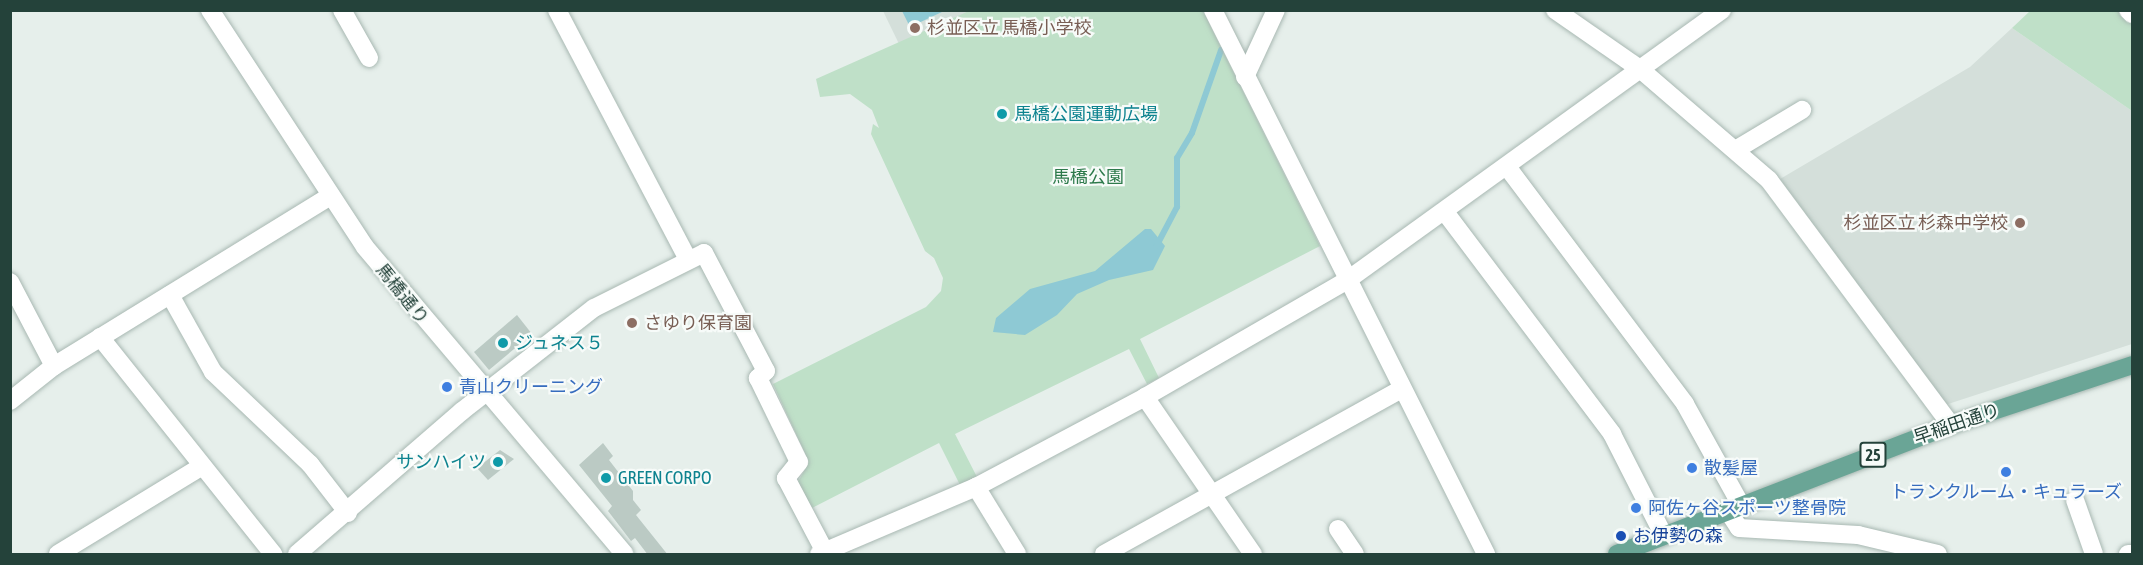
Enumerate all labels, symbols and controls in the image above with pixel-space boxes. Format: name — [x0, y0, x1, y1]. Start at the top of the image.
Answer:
place label: 杉並区立 馬橋小学校 — [927, 17, 1091, 39]
marker: 杉並区立 馬橋小学校 — [908, 21, 922, 35]
place label: 馬橋公園運動広場 — [1014, 103, 1158, 125]
marker: 馬橋公園運動広場 — [995, 107, 1009, 121]
park label: 馬橋公園 — [1052, 166, 1124, 188]
place label: 杉並区立 杉森中学校 — [1844, 212, 2008, 234]
marker: 杉並区立 杉森中学校 — [2013, 216, 2027, 230]
street label: 馬橋通り — [371, 259, 433, 329]
place label: さゆり保育園 — [644, 312, 752, 334]
marker: さゆり保育園 — [625, 316, 639, 330]
place label: ジュネス５ — [515, 332, 605, 354]
marker: ジュネス５ — [496, 336, 510, 350]
place label: 青山クリーニング — [459, 376, 603, 398]
marker: 青山クリーニング — [440, 380, 454, 394]
street label: 早稲田通り — [1911, 399, 2003, 449]
road number: 25 — [1858, 442, 1888, 468]
place label: サンハイツ — [396, 451, 486, 473]
marker: サンハイツ — [491, 455, 505, 469]
place label: 散髪屋 — [1704, 457, 1758, 479]
marker: 散髪屋 — [1685, 461, 1699, 475]
marker: トランクルーム・キュラーズ — [1999, 465, 2013, 479]
place label: GREEN CORPO — [618, 467, 712, 489]
marker: GREEN CORPO — [599, 471, 613, 485]
place label: トランクルーム・キュラーズ — [1889, 481, 2123, 503]
place label: 阿佐ヶ谷スポーツ整骨院 — [1648, 497, 1846, 519]
marker: 阿佐ヶ谷スポーツ整骨院 — [1629, 501, 1643, 515]
place label: お伊勢の森 — [1633, 525, 1723, 547]
marker: お伊勢の森 — [1614, 529, 1628, 543]

